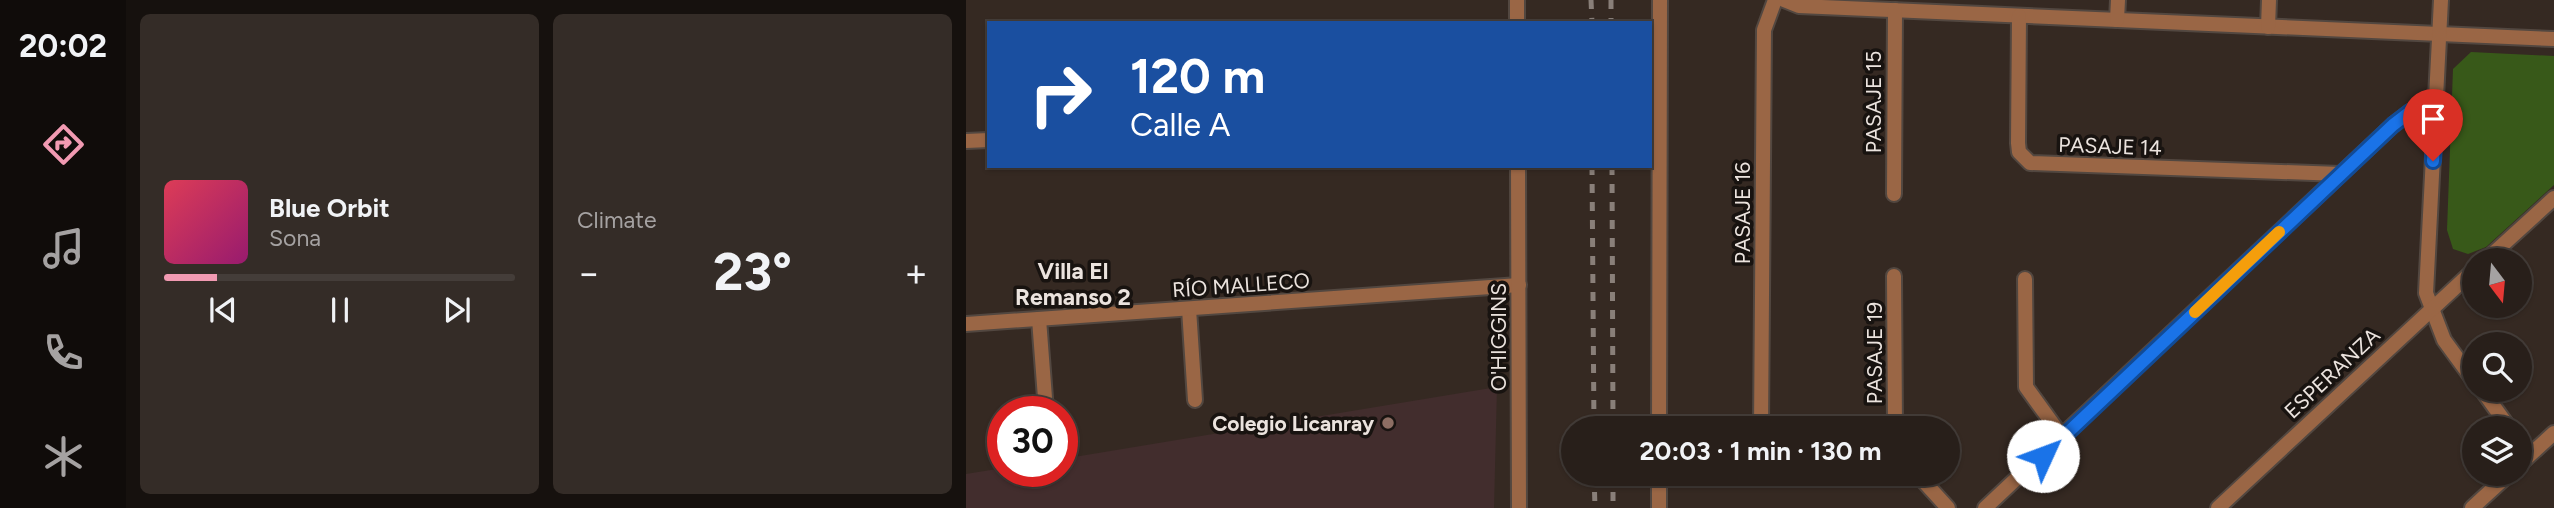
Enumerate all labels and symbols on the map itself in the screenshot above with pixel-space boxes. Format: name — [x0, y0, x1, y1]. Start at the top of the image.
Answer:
street label: PASAJE 15 — [1861, 51, 1886, 153]
pin — [2403, 89, 2463, 161]
street label: PASAJE 14 — [2058, 132, 2162, 160]
street label: PASAJE 16 — [1730, 162, 1755, 264]
north arrow — [2462, 248, 2532, 318]
district label: Villa El Remanso 2 — [1015, 257, 1131, 311]
street label: RÍO MALLECO — [1171, 268, 1311, 302]
street label: O'HIGGINS — [1486, 283, 1511, 391]
street label: PASAJE 19 — [1862, 302, 1887, 404]
street label: ESPERANZA — [2279, 323, 2385, 423]
speed limit sign: 30 — [987, 396, 1078, 487]
place label: Colegio Licanray — [1212, 411, 1375, 436]
marker: Colegio Licanray — [1380, 415, 1396, 431]
position arrow — [2006, 419, 2080, 493]

